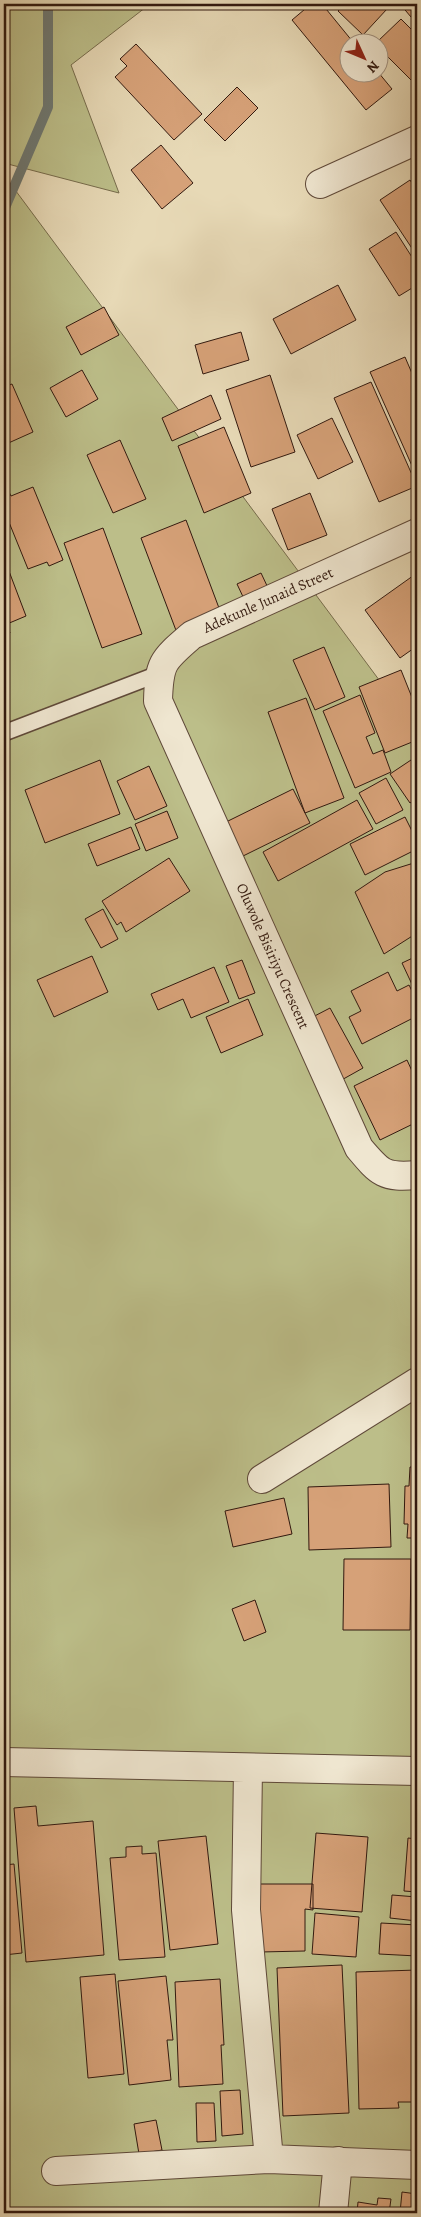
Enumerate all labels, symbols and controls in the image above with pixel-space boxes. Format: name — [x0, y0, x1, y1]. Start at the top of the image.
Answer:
north arrow — [338, 32, 388, 82]
text: N — [363, 56, 383, 77]
street label: Adekunle Junaid Street — [199, 562, 336, 638]
street label: Oluwole Bisiriyu Crescent — [232, 880, 314, 1032]

